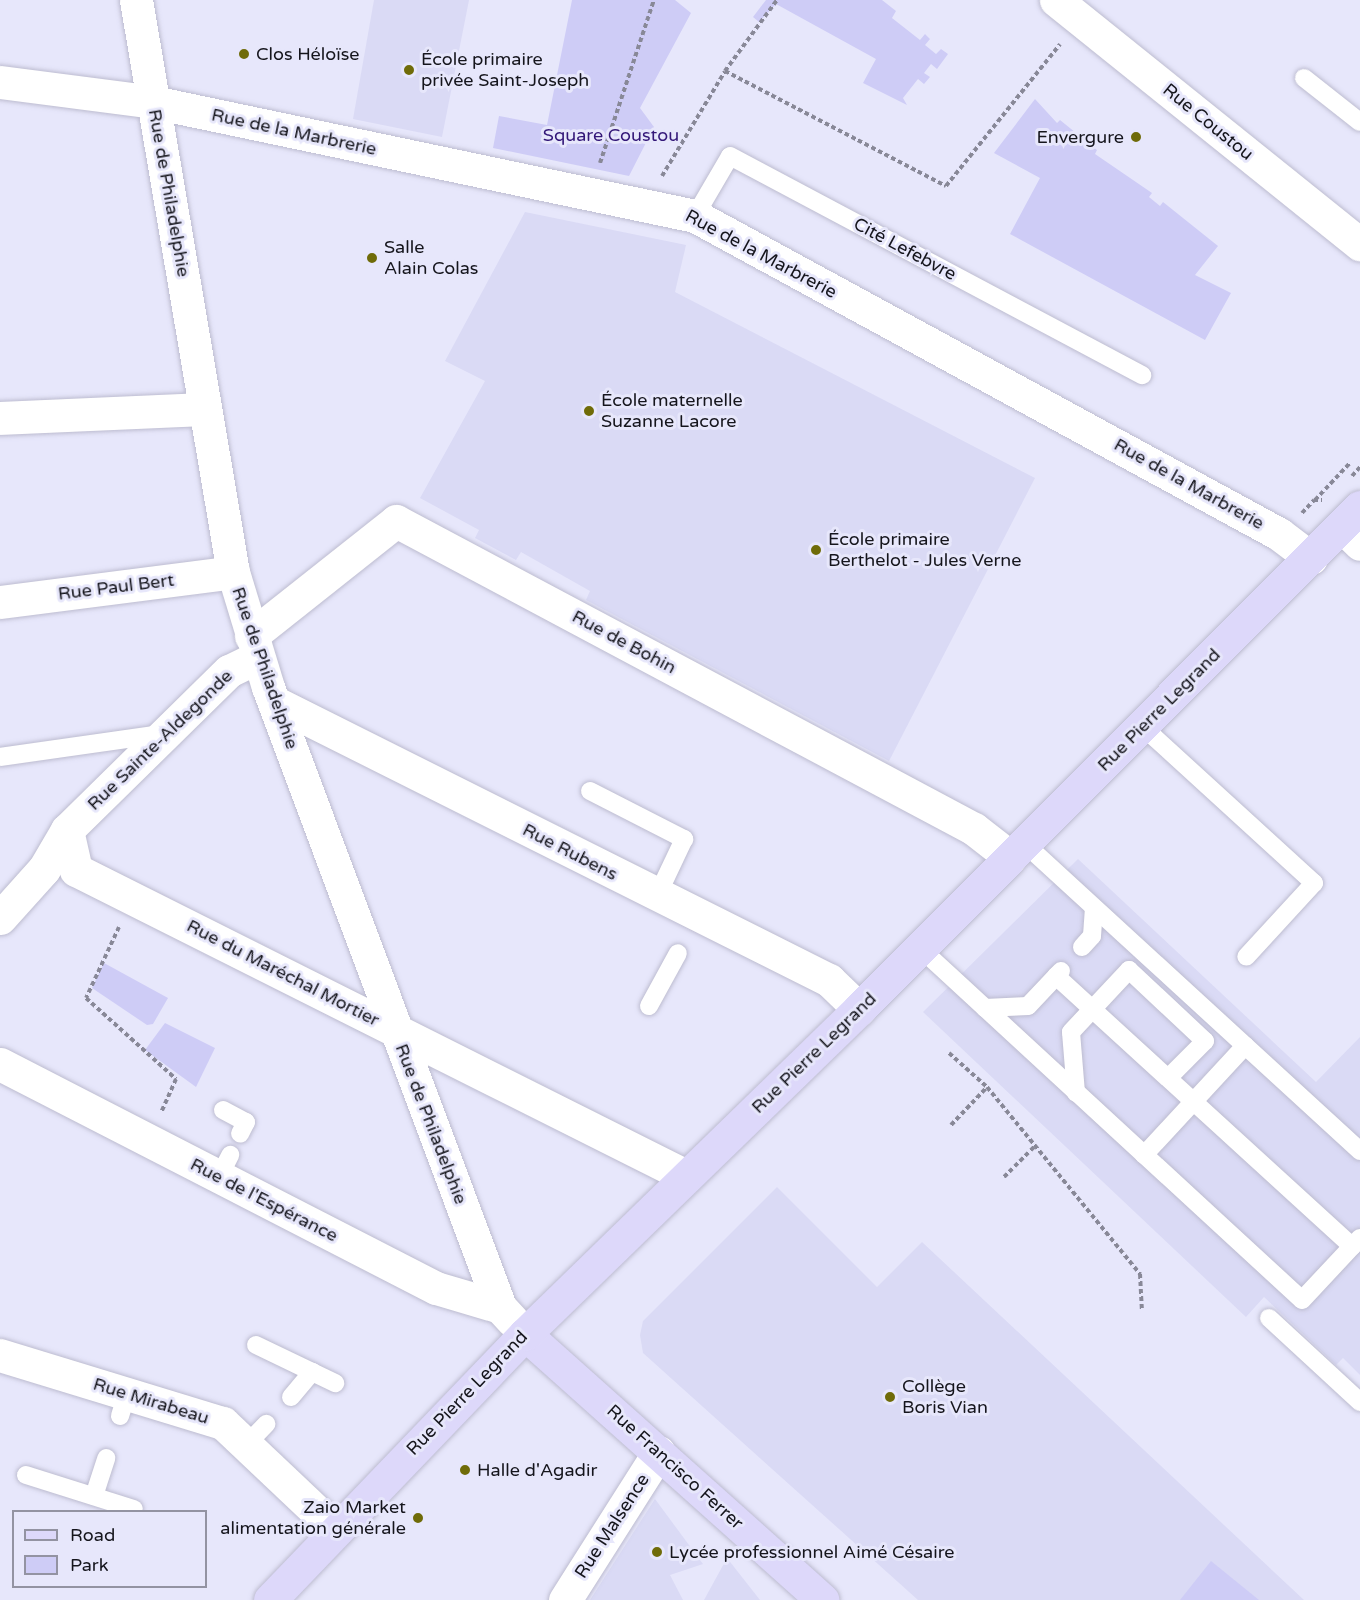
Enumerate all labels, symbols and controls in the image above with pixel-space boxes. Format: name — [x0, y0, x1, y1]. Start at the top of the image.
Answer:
place label: Clos Héloïse — [256, 43, 360, 65]
marker: Clos Héloïse — [237, 47, 251, 61]
place label: École primaire privée Saint-Joseph — [421, 49, 589, 92]
marker: École primaire privée Saint-Joseph — [402, 63, 416, 77]
street label: Rue Coustou — [1158, 79, 1258, 165]
street label: Rue de la Marbrerie — [209, 104, 379, 160]
street label: Rue de Philadelphie — [144, 107, 194, 279]
park label: Square Coustou — [543, 124, 679, 146]
place label: Envergure — [1036, 126, 1124, 148]
marker: Envergure — [1129, 130, 1143, 144]
street label: Rue de la Marbrerie — [682, 205, 840, 303]
street label: Cité Lefebvre — [850, 213, 960, 285]
place label: Salle Alain Colas — [384, 237, 478, 280]
marker: Salle Alain Colas — [365, 251, 379, 265]
place label: École maternelle Suzanne Lacore — [601, 390, 743, 432]
marker: École maternelle Suzanne Lacore — [582, 404, 596, 418]
street label: Rue de la Marbrerie — [1110, 434, 1268, 534]
place label: École primaire Berthelot - Jules Verne — [828, 529, 1021, 572]
marker: École primaire Berthelot - Jules Verne — [809, 543, 823, 557]
street label: Rue Paul Bert — [57, 569, 175, 605]
street label: Rue de Philadelphie — [227, 584, 303, 752]
street label: Rue de Bohin — [568, 606, 680, 678]
street label: Rue Pierre Legrand — [1093, 644, 1225, 776]
street label: Rue Sainte-Aldegonde — [83, 665, 237, 815]
street label: Rue Rubens — [519, 819, 621, 885]
street label: Rue du Maréchal Mortier — [183, 915, 383, 1031]
street label: Rue Pierre Legrand — [747, 988, 881, 1118]
street label: Rue de Philadelphie — [390, 1041, 472, 1207]
street label: Rue de l'Espérance — [187, 1153, 341, 1247]
street label: Rue Pierre Legrand — [402, 1326, 532, 1460]
street label: Rue Mirabeau — [91, 1373, 211, 1429]
place label: Collège Boris Vian — [902, 1376, 988, 1418]
marker: Collège Boris Vian — [883, 1390, 897, 1404]
street label: Rue Francisco Ferrer — [602, 1400, 748, 1534]
place label: Halle d'Agadir — [477, 1459, 597, 1481]
marker: Halle d'Agadir — [458, 1463, 472, 1477]
street label: Rue Malsence — [570, 1470, 654, 1582]
place label: Zaio Market alimentation générale — [220, 1497, 406, 1540]
legend — [12, 1510, 207, 1588]
marker: Zaio Market alimentation générale — [411, 1511, 425, 1525]
text: Road — [70, 1524, 115, 1546]
place label: Lycée professionnel Aimé Césaire — [669, 1541, 954, 1563]
marker: Lycée professionnel Aimé Césaire — [650, 1545, 664, 1559]
text: Park — [70, 1554, 108, 1576]

